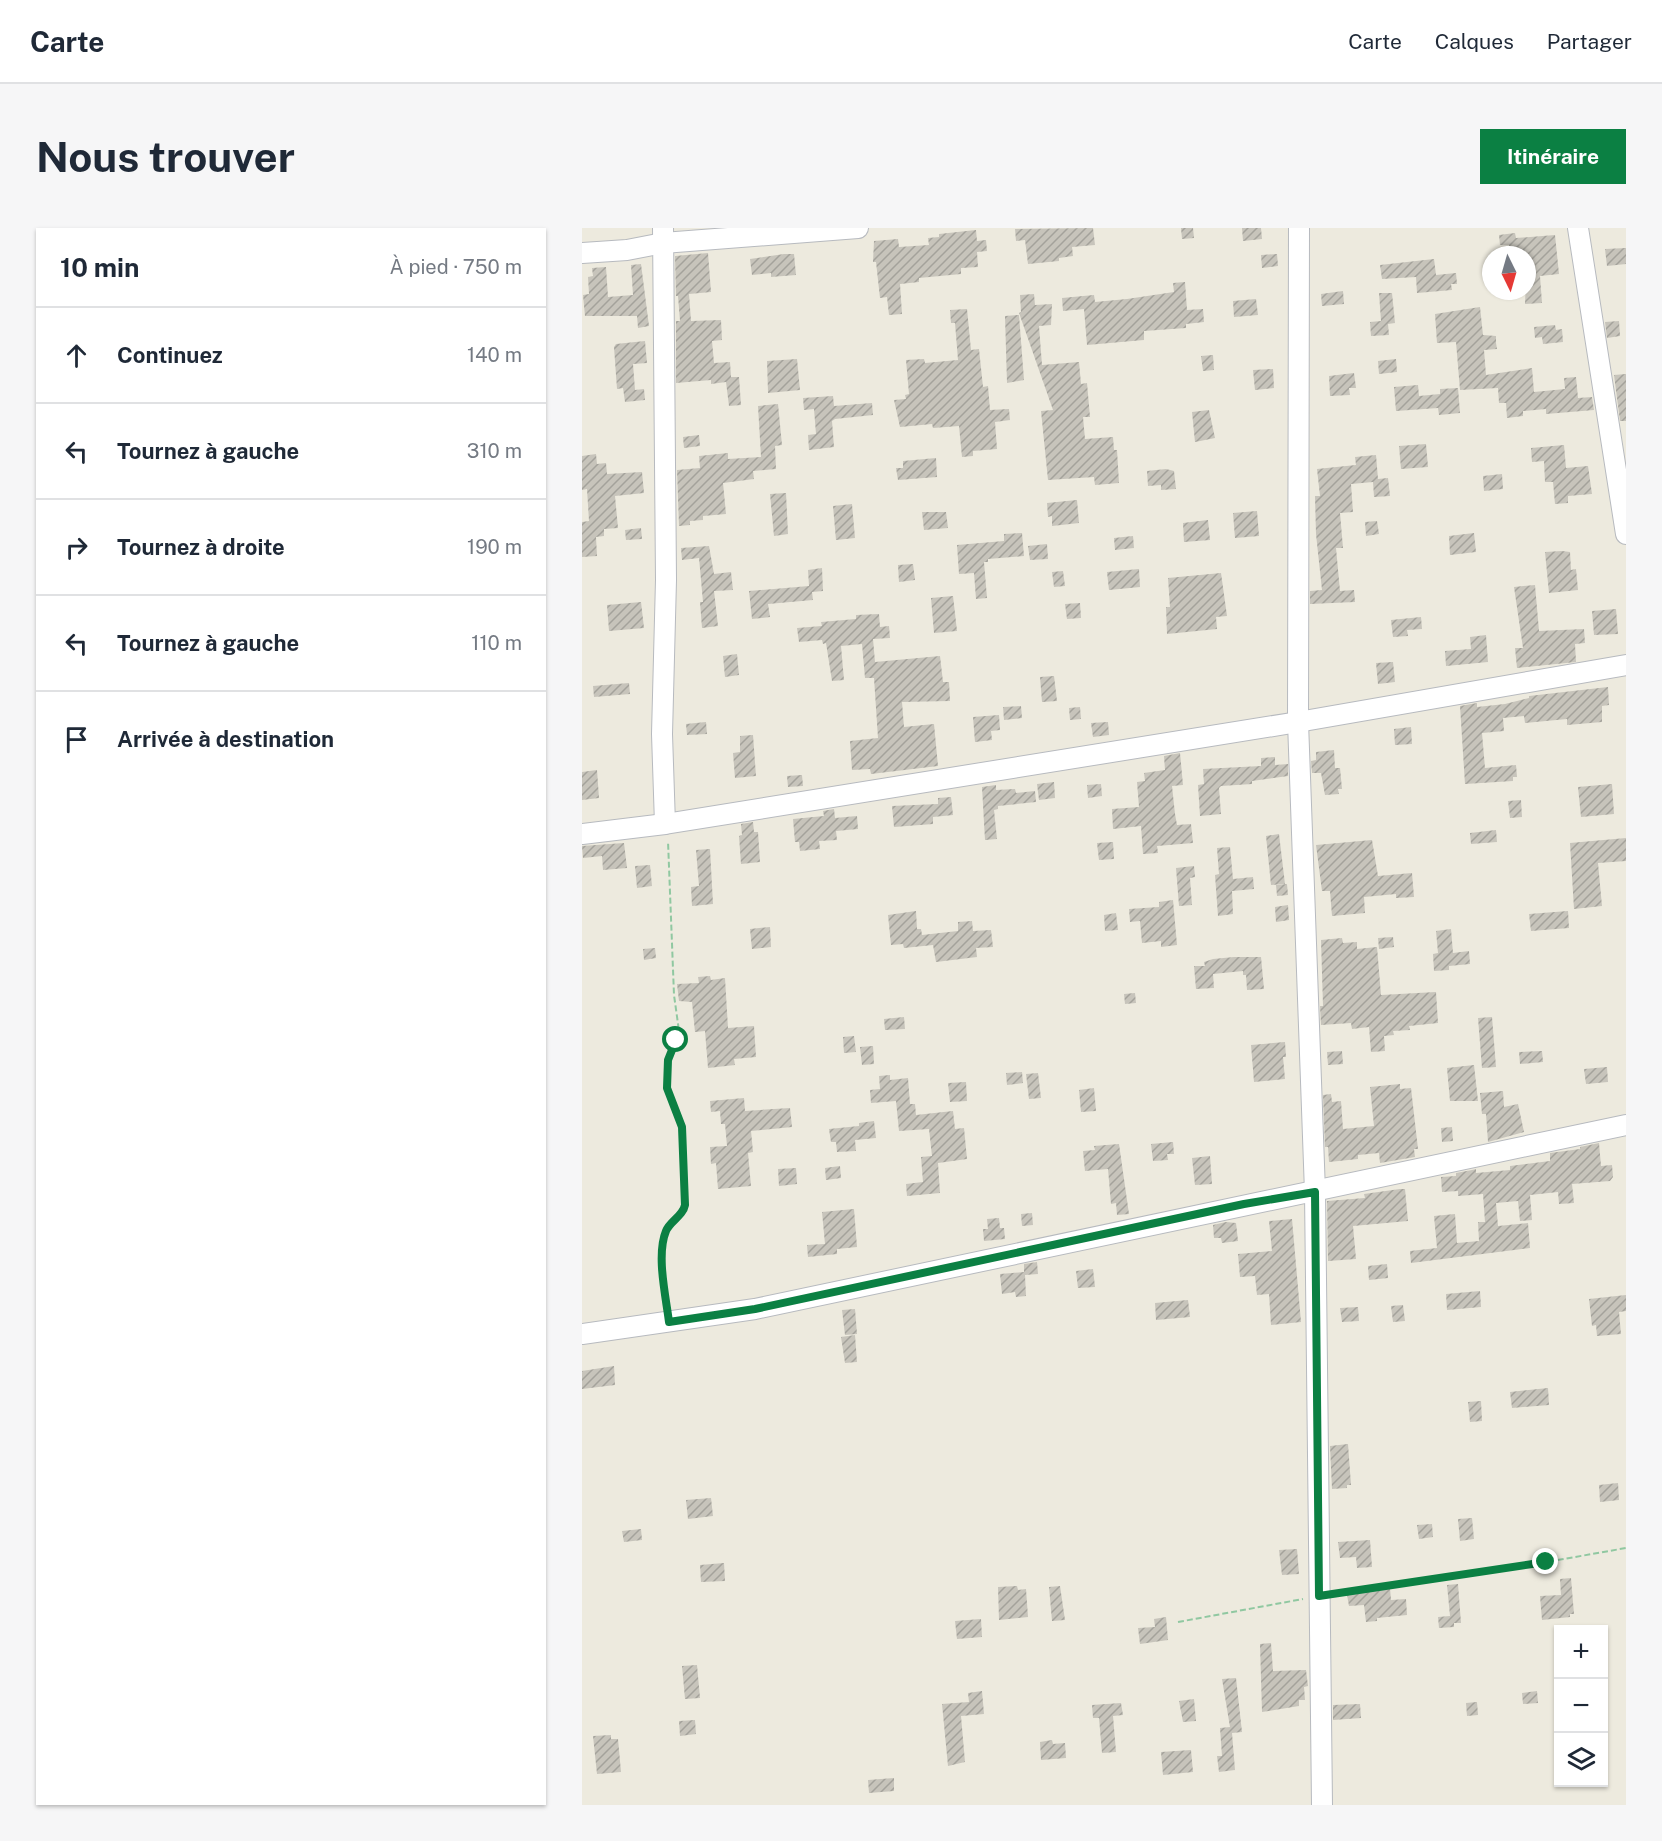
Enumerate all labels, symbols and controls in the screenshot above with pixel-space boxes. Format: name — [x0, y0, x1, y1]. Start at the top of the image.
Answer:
text: Carte — [30, 25, 104, 58]
text: Carte — [1348, 29, 1402, 54]
text: Calques — [1435, 29, 1514, 54]
text: Partager — [1547, 29, 1632, 54]
button: Itinéraire — [1480, 129, 1626, 184]
text: Nous trouver — [36, 132, 295, 181]
north arrow — [1482, 246, 1536, 300]
text: 10 min — [60, 252, 139, 283]
text: À pied · 750 m — [389, 255, 522, 279]
icon: ahead — [60, 339, 93, 372]
text: Continuez — [117, 342, 223, 368]
text: 140 m — [467, 343, 522, 367]
icon: left — [60, 435, 93, 468]
text: Tournez à gauche — [117, 438, 299, 464]
text: 310 m — [467, 439, 522, 463]
icon: right — [60, 531, 93, 564]
text: Tournez à droite — [117, 534, 285, 560]
text: 190 m — [467, 535, 522, 559]
icon: left — [60, 627, 93, 660]
text: Tournez à gauche — [117, 630, 299, 656]
text: 110 m — [471, 631, 522, 655]
icon: arrive — [60, 723, 93, 756]
text: Arrivée à destination — [117, 726, 334, 752]
route start — [662, 1026, 688, 1052]
route end — [1532, 1548, 1558, 1574]
map controls — [1554, 1625, 1608, 1787]
button: + — [1554, 1625, 1608, 1679]
button: − — [1554, 1679, 1608, 1733]
button: layers — [1554, 1733, 1608, 1787]

